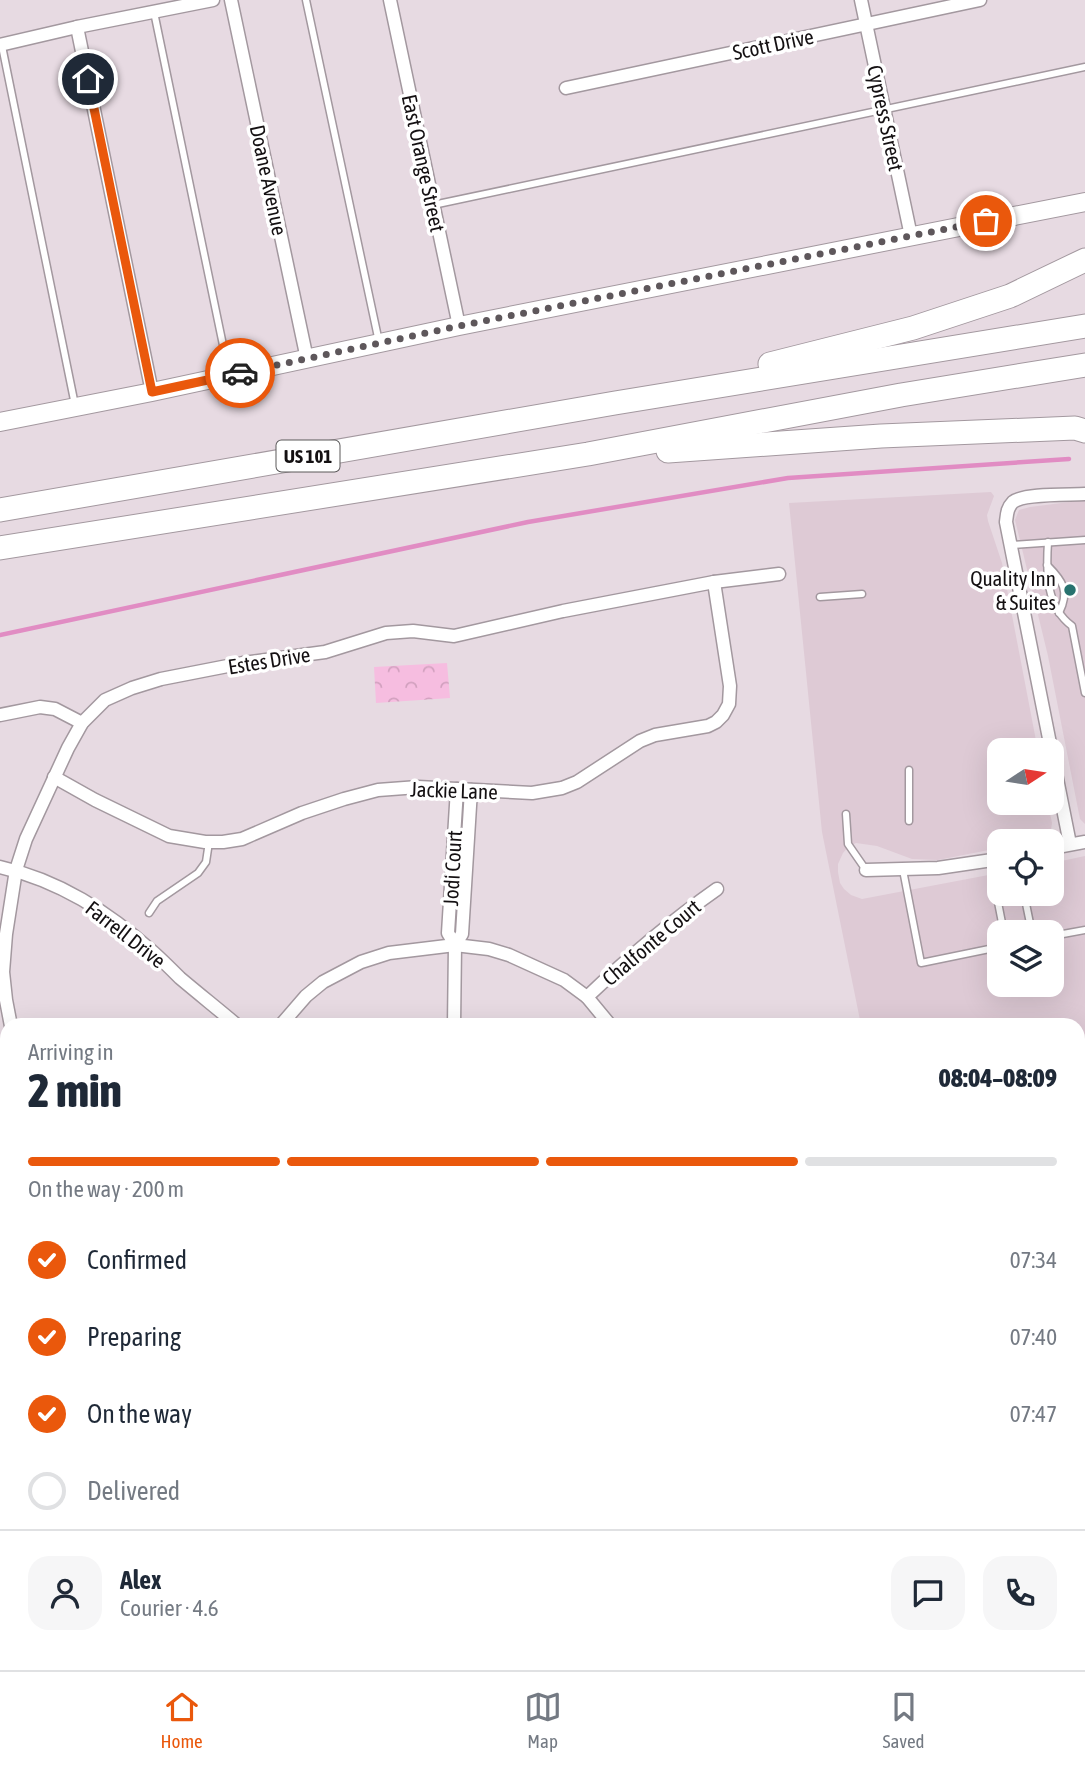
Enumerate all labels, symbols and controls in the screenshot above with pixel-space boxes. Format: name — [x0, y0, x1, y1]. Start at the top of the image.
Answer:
street label: Scott Drive — [730, 24, 816, 64]
pin — [58, 49, 118, 109]
icon: home — [69, 60, 107, 98]
street label: Cypress Street — [863, 63, 909, 173]
street label: East Orange Street — [398, 92, 450, 234]
street label: Doane Avenue — [246, 123, 292, 237]
pin — [956, 191, 1016, 251]
icon: bag — [967, 202, 1005, 240]
courier — [205, 338, 275, 408]
icon: car — [221, 354, 259, 392]
road number: US 101 — [276, 440, 340, 471]
place label: Quality Inn & Suites — [970, 566, 1056, 614]
marker: Quality Inn & Suites — [1062, 582, 1078, 598]
street label: Estes Drive — [226, 642, 312, 678]
north arrow — [987, 738, 1064, 816]
map controls — [987, 738, 1064, 997]
street label: Jackie Lane — [410, 776, 498, 804]
button: locate — [987, 829, 1064, 906]
street label: Jodi Court — [438, 830, 466, 906]
street label: Chalfonte Court — [597, 894, 705, 990]
street label: Farrell Drive — [81, 895, 171, 973]
button: layers — [987, 920, 1064, 997]
text: Arriving in — [28, 1039, 114, 1065]
text: 08:04–08:09 — [939, 1063, 1057, 1093]
text: 2 min — [28, 1064, 122, 1117]
text: On the way · 200 m — [28, 1176, 184, 1202]
icon: check — [28, 1241, 66, 1279]
text: Confirmed — [87, 1245, 187, 1275]
text: 07:34 — [1010, 1247, 1057, 1273]
icon: check — [28, 1318, 66, 1356]
text: Preparing — [87, 1322, 181, 1352]
text: 07:40 — [1010, 1324, 1057, 1350]
icon: check — [28, 1395, 66, 1433]
text: On the way — [87, 1399, 192, 1429]
text: 07:47 — [1010, 1401, 1057, 1427]
text: Delivered — [87, 1476, 180, 1506]
button: person — [28, 1556, 102, 1630]
button: chat — [891, 1556, 965, 1630]
button: phone — [983, 1556, 1057, 1630]
text: Alex — [120, 1565, 161, 1595]
text: Courier · 4.6 — [120, 1595, 219, 1621]
tab: Home — [160, 1688, 203, 1752]
tab: Map — [524, 1688, 562, 1752]
tab: Saved — [883, 1688, 925, 1752]

